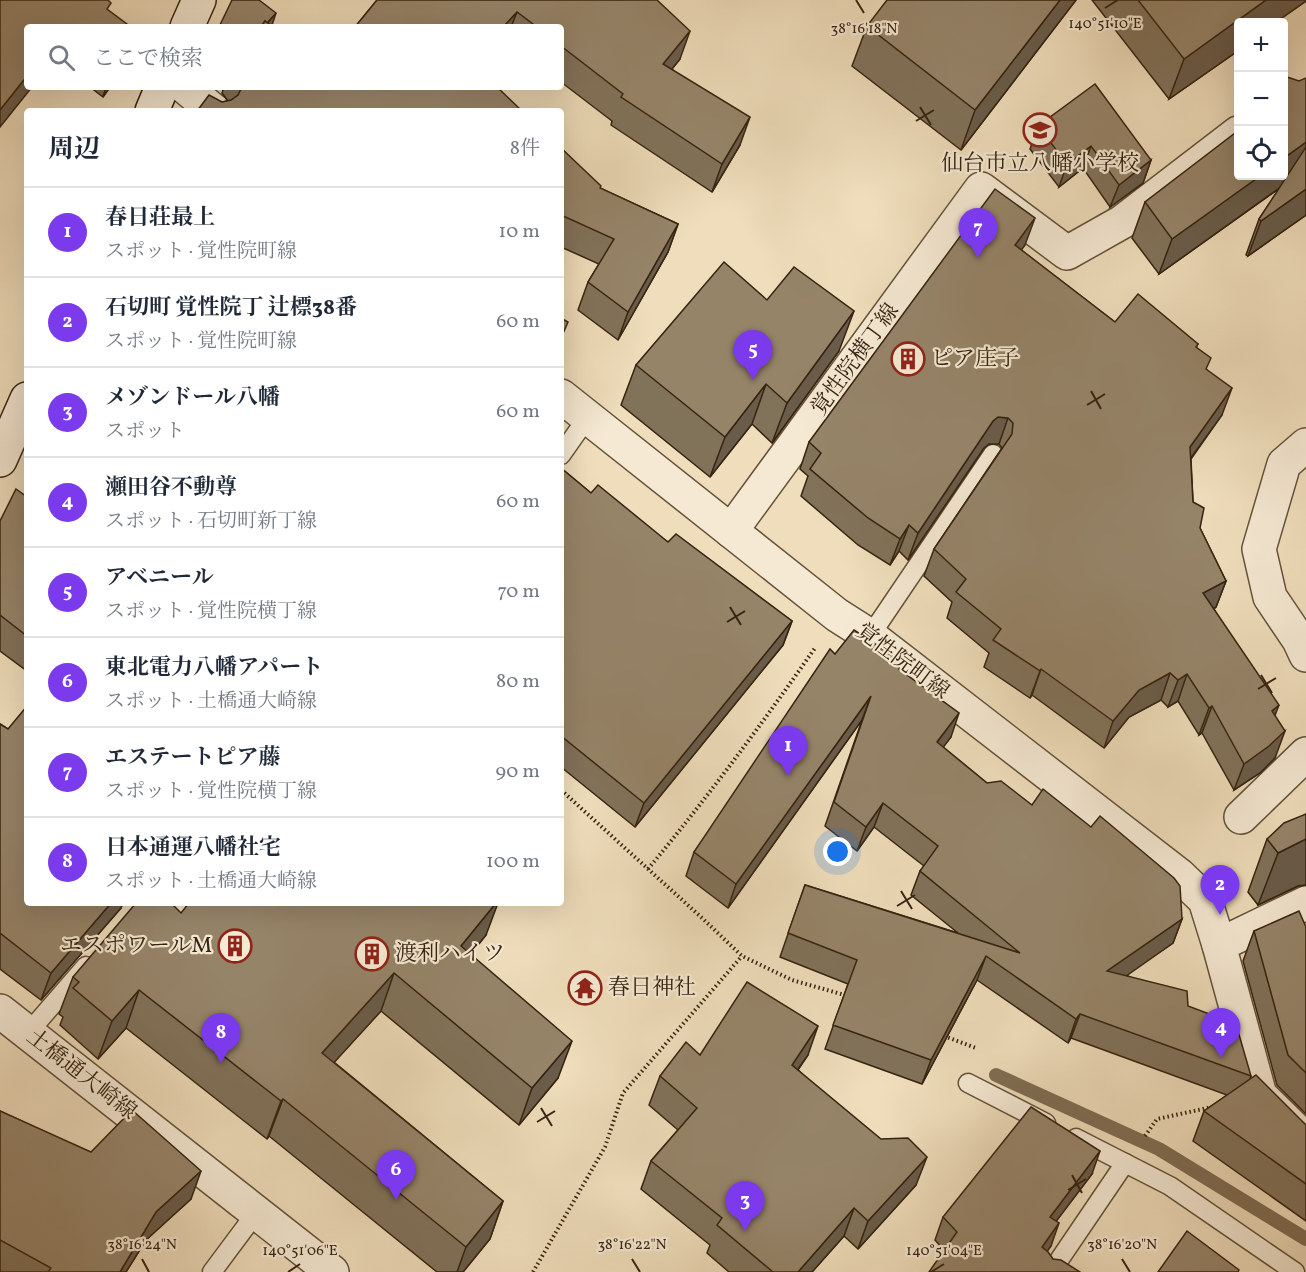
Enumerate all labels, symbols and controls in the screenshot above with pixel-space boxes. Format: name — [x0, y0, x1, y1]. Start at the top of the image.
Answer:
text: 140°51'10"E — [1068, 14, 1142, 35]
map controls — [1234, 18, 1288, 180]
button: + — [1234, 18, 1288, 72]
text: 38°16'18"N — [830, 19, 898, 40]
search box — [24, 24, 564, 90]
icon: search — [45, 41, 78, 74]
text: ここで検索 — [93, 44, 203, 75]
button: − — [1234, 72, 1288, 126]
school or university icon: 仙台市立八幡小学校 — [1022, 112, 1058, 148]
button: locate — [1234, 126, 1288, 180]
text: 周辺 — [48, 132, 100, 168]
text: 8件 — [510, 135, 540, 163]
place label: 仙台市立八幡小学校 — [941, 149, 1139, 180]
text: 春日荘最上 — [105, 203, 215, 234]
pin: 7 — [958, 208, 998, 258]
text: 1 — [63, 218, 72, 246]
text: 10 m — [499, 218, 540, 246]
text: スポット · 覚性院町線 — [105, 238, 297, 266]
text: 石切町 覚性院丁 辻標38番 — [105, 293, 357, 324]
street label: 覚性院横丁線 — [805, 297, 907, 423]
text: 2 — [62, 308, 73, 336]
text: 60 m — [496, 308, 540, 336]
text: スポット · 覚性院町線 — [105, 328, 297, 356]
pin: 5 — [734, 330, 772, 380]
building icon: ピア庄子 — [890, 341, 926, 377]
place label: ピア庄子 — [931, 344, 1019, 375]
text: メゾンドール八幡 — [105, 383, 280, 414]
text: 3 — [62, 398, 73, 426]
text: 60 m — [496, 398, 540, 426]
text: スポット — [105, 418, 185, 446]
text: 瀬田谷不動尊 — [105, 473, 237, 504]
text: 4 — [61, 488, 74, 516]
text: 60 m — [496, 488, 540, 516]
text: スポット · 石切町新丁線 — [105, 508, 317, 536]
text: アベニール — [105, 563, 214, 594]
text: 5 — [63, 578, 72, 606]
text: 70 m — [497, 578, 540, 606]
text: スポット · 覚性院横丁線 — [105, 598, 317, 626]
street label: 覚性院町線 — [849, 617, 955, 707]
text: 東北電力八幡アパート — [105, 653, 323, 684]
text: 6 — [62, 668, 73, 696]
text: 80 m — [496, 668, 540, 696]
text: スポット · 土橋通大崎線 — [105, 688, 317, 716]
pin: 1 — [768, 726, 808, 776]
text: エステートピア藤 — [105, 743, 281, 774]
text: 7 — [63, 758, 72, 786]
text: 90 m — [496, 758, 540, 786]
text: スポット · 覚性院横丁線 — [105, 778, 317, 806]
text: 日本通運八幡社宅 — [105, 833, 281, 864]
your location — [823, 837, 852, 866]
text: 8 — [62, 848, 73, 876]
text: 100 m — [486, 848, 540, 876]
pin: 2 — [1200, 866, 1240, 915]
text: スポット · 土橋通大崎線 — [105, 868, 317, 896]
building icon: エスポワールM — [217, 928, 253, 964]
place label: エスポワールM — [60, 931, 212, 962]
building icon: 渡利ハイツ — [354, 936, 390, 972]
place label: 渡利ハイツ — [395, 939, 505, 970]
temple icon: 春日神社 — [567, 970, 603, 1006]
place label: 春日神社 — [608, 973, 696, 1004]
pin: 4 — [1202, 1008, 1240, 1058]
pin: 8 — [202, 1014, 240, 1063]
street label: 土橋通大崎線 — [19, 1022, 143, 1128]
pin: 6 — [376, 1150, 416, 1200]
pin: 3 — [726, 1182, 764, 1231]
text: 38°16'24"N — [107, 1235, 177, 1256]
text: 38°16'22"N — [597, 1235, 667, 1256]
text: 38°16'20"N — [1087, 1235, 1157, 1256]
text: 140°51'06"E — [262, 1241, 338, 1262]
text: 140°51'04"E — [906, 1241, 982, 1262]

